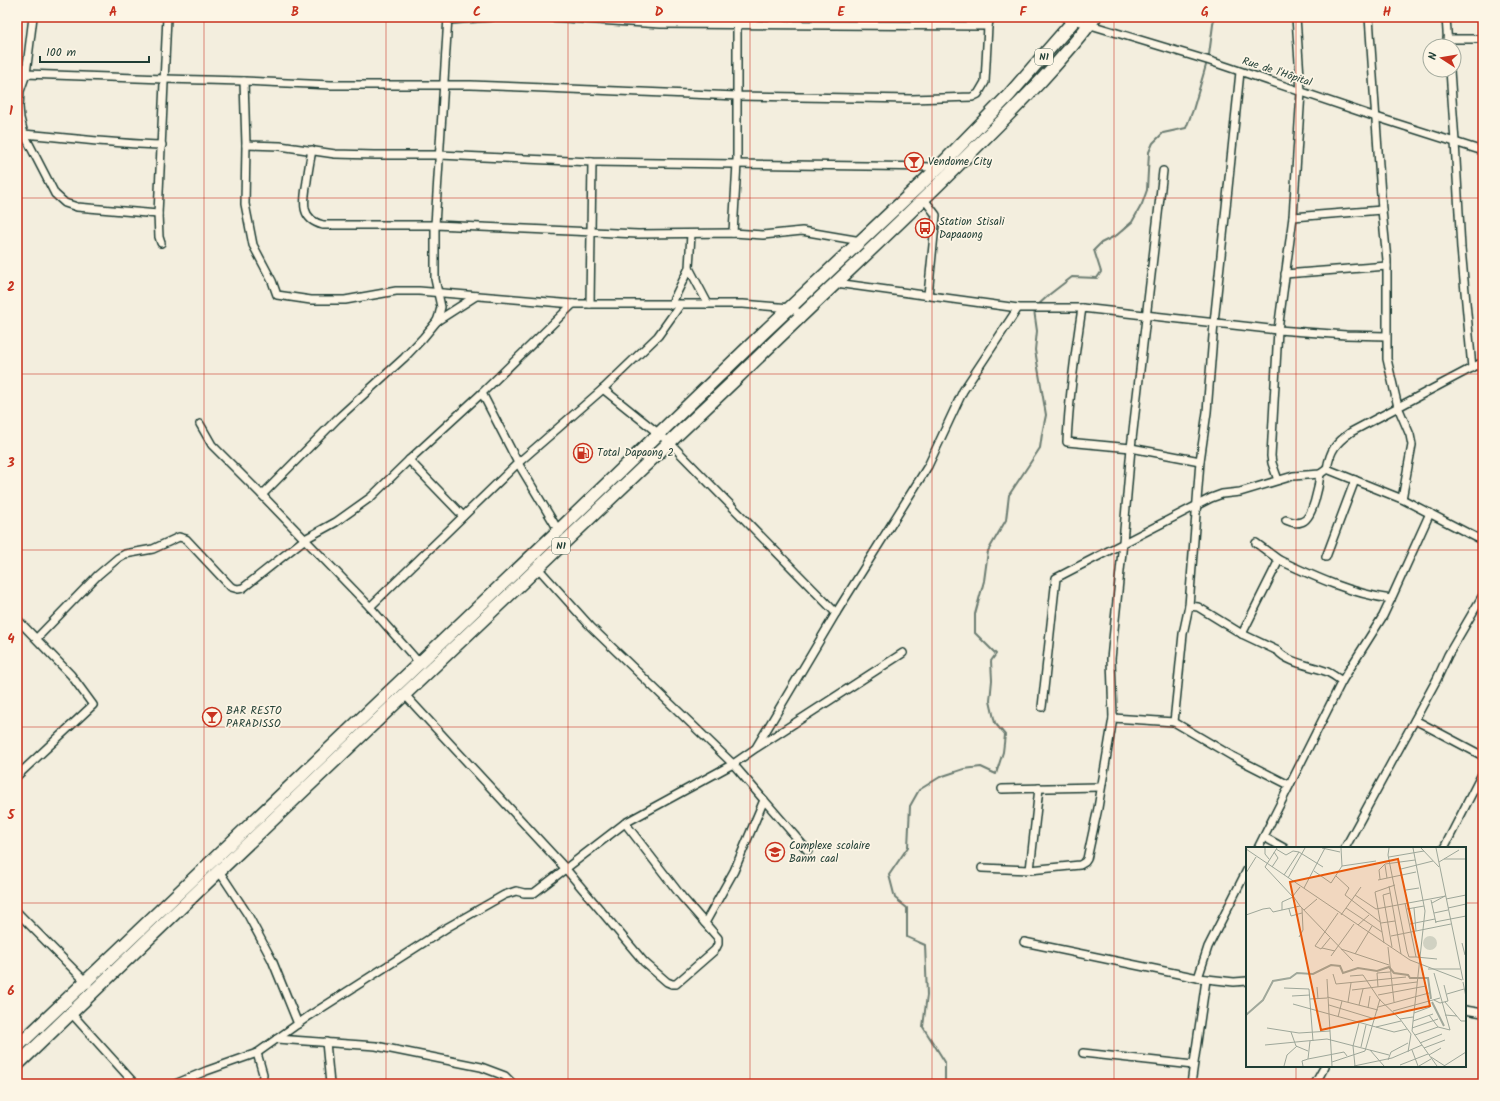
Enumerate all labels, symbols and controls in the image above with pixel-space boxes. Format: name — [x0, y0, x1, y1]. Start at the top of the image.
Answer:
text: A — [109, 2, 117, 23]
text: B — [291, 2, 299, 23]
text: C — [473, 2, 481, 23]
text: D — [655, 2, 664, 23]
text: E — [837, 2, 845, 23]
text: F — [1019, 2, 1027, 23]
text: G — [1201, 2, 1209, 23]
text: H — [1383, 2, 1392, 23]
scale bar — [40, 38, 149, 64]
north arrow — [1422, 38, 1462, 78]
text: 100 m — [46, 43, 77, 62]
road number: N1 — [1035, 49, 1053, 65]
text: N — [1424, 51, 1443, 61]
street label: Rue de l'Hôpital — [1240, 52, 1315, 92]
text: 1 — [9, 101, 13, 122]
bar icon: Vendome City — [903, 151, 925, 173]
place label: Vendome City — [928, 153, 993, 171]
place label: Station Stisali Dapaaong — [939, 213, 1005, 244]
bus stop icon: Station Stisali Dapaaong — [914, 217, 936, 239]
text: 2 — [7, 277, 15, 298]
fuel station icon: Total Dapaong 2 — [572, 442, 594, 464]
place label: Total Dapaong 2 — [597, 444, 674, 462]
text: 3 — [6, 453, 15, 474]
road number: N1 — [552, 538, 570, 554]
text: 4 — [7, 629, 15, 650]
place label: BAR RESTO PARADISSO — [226, 702, 282, 733]
bar icon: BAR RESTO PARADISSO — [201, 706, 223, 728]
text: 5 — [7, 805, 16, 826]
place label: Complexe scolaire Banm caal — [789, 837, 870, 868]
school or university icon: Complexe scolaire Banm caal — [764, 841, 786, 863]
inset map — [1246, 847, 1466, 1067]
text: 6 — [7, 981, 15, 1002]

